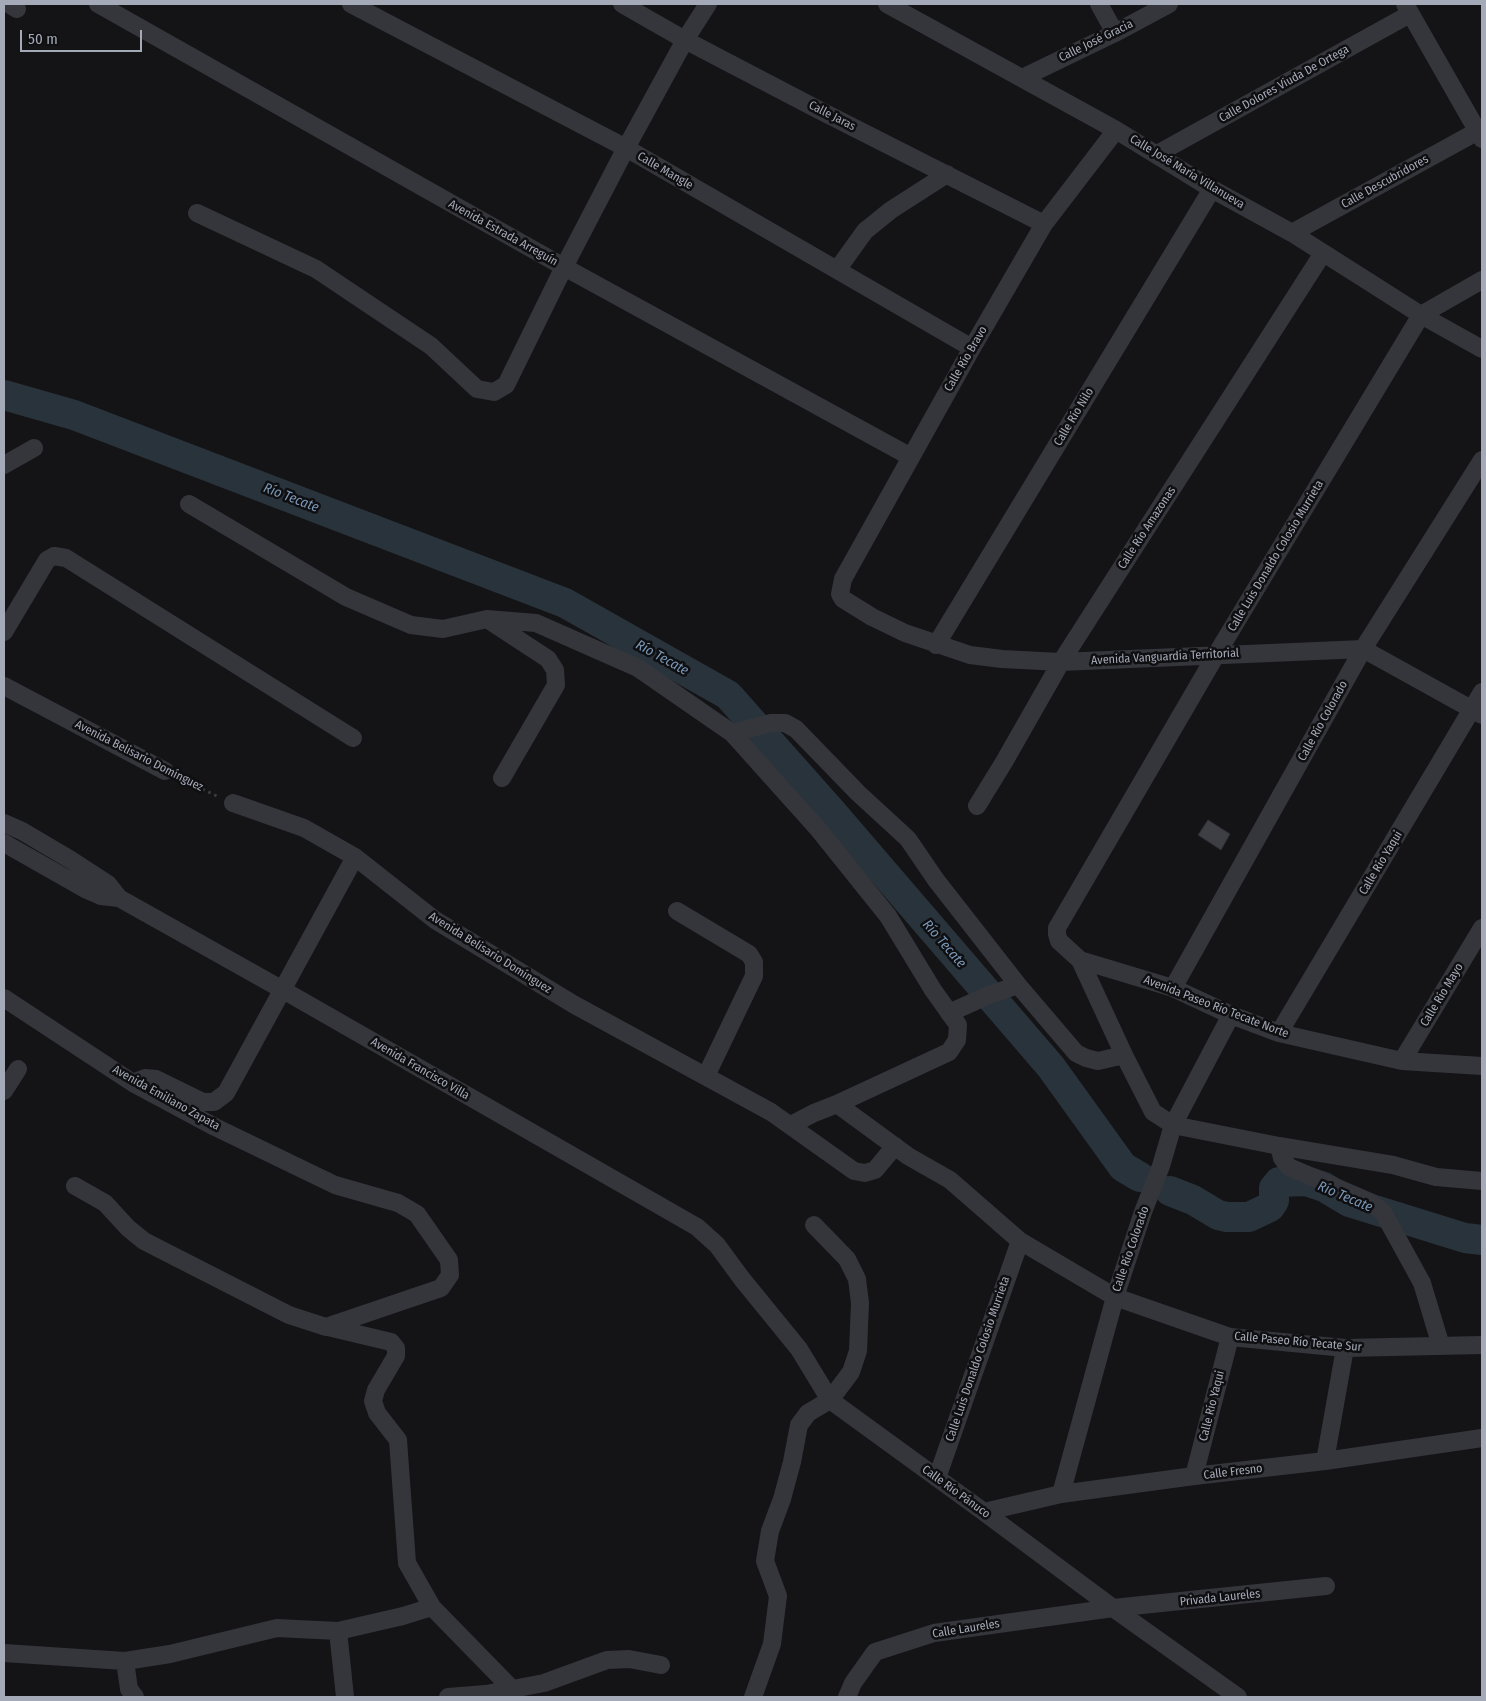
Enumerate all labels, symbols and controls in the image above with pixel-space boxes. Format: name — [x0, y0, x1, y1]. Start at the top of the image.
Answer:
street label: Calle José Gracia — [1057, 17, 1135, 65]
scale bar — [22, 20, 145, 52]
text: 50 m — [28, 30, 58, 48]
street label: Calle Dolores Viuda De Ortega — [1217, 42, 1351, 126]
street label: Calle Jaras — [806, 98, 858, 134]
street label: Calle José María Villanueva — [1127, 132, 1247, 212]
street label: Calle Mangle — [634, 149, 696, 193]
street label: Calle Descubridores — [1339, 152, 1431, 212]
street label: Avenida Estrada Arreguín — [446, 197, 560, 269]
street label: Calle Río Bravo — [941, 324, 991, 394]
street label: Calle Río Nilo — [1051, 385, 1097, 449]
street label: Calle Luis Donaldo Colosio Murrieta — [1225, 478, 1327, 634]
water label: Río Tecate — [261, 480, 321, 516]
street label: Calle Río Amazonas — [1115, 484, 1179, 572]
water label: Río Tecate — [633, 637, 691, 679]
street label: Avenida Vanguardia Territorial — [1091, 646, 1239, 668]
street label: Calle Río Colorado — [1295, 678, 1351, 764]
street label: Avenida Belisario Domínguez — [72, 717, 206, 795]
street label: Calle Río Yaqui — [1356, 828, 1406, 898]
street label: Avenida Belisario Domínguez — [426, 909, 554, 997]
water label: Río Tecate — [919, 917, 969, 971]
street label: Calle Río Mayo — [1417, 961, 1467, 1029]
street label: Avenida Paseo Río Tecate Norte — [1142, 973, 1290, 1041]
street label: Avenida Francisco Villa — [368, 1035, 472, 1103]
street label: Avenida Emiliano Zapata — [110, 1062, 222, 1134]
water label: Río Tecate — [1315, 1178, 1375, 1216]
street label: Calle Río Colorado — [1110, 1204, 1152, 1294]
street label: Calle Luis Donaldo Colosio Murrieta — [943, 1274, 1013, 1444]
street label: Calle Paseo Río Tecate Sur — [1234, 1329, 1362, 1355]
street label: Calle Río Yaqui — [1196, 1369, 1228, 1443]
street label: Calle Fresno — [1203, 1461, 1263, 1483]
street label: Calle Río Pánuco — [919, 1462, 993, 1522]
street label: Privada Laureles — [1179, 1587, 1261, 1609]
street label: Calle Laureles — [931, 1617, 1001, 1641]

